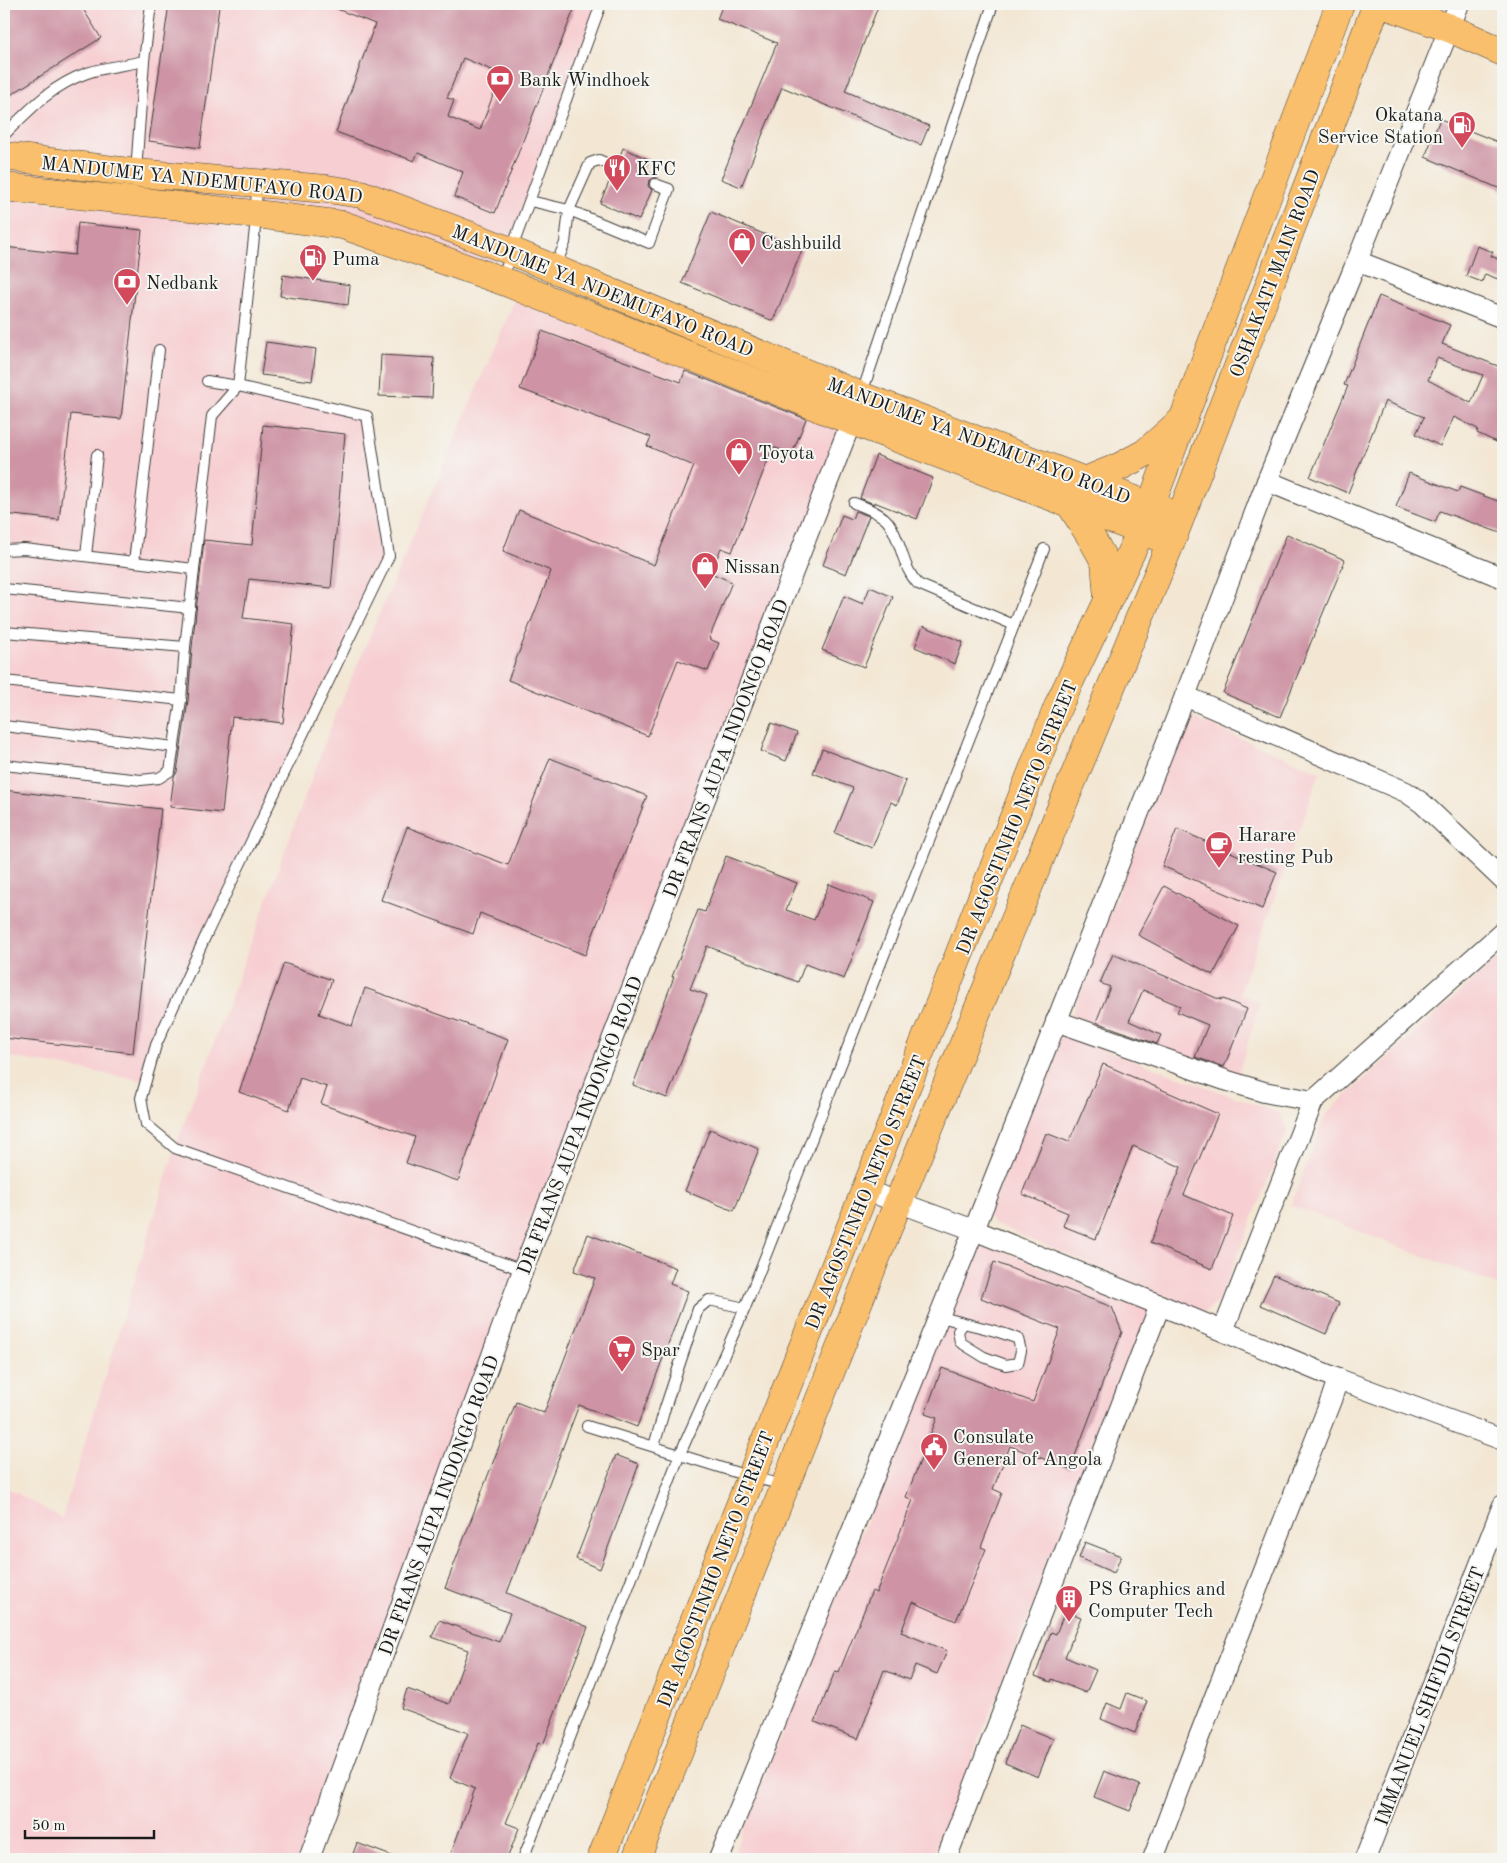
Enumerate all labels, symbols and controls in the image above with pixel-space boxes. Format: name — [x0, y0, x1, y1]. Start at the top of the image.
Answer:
bank icon: Bank Windhoek — [485, 64, 515, 103]
place label: Bank Windhoek — [519, 72, 650, 91]
place label: Okatana Service Station — [1318, 107, 1444, 148]
fuel station icon: Okatana Service Station — [1447, 110, 1477, 149]
restaurant icon: KFC — [602, 153, 632, 192]
street label: MANDUME YA NDEMUFAYO ROAD — [40, 155, 363, 208]
place label: KFC — [636, 161, 676, 180]
street label: OSHAKATI MAIN ROAD — [1228, 167, 1325, 381]
street label: MANDUME YA NDEMUFAYO ROAD — [449, 223, 755, 362]
shop icon: Cashbuild — [727, 227, 757, 266]
place label: Cashbuild — [761, 235, 842, 254]
fuel station icon: Puma — [298, 243, 328, 282]
place label: Puma — [332, 251, 380, 270]
bank icon: Nedbank — [112, 267, 142, 306]
place label: Nedbank — [146, 275, 219, 294]
street label: MANDUME YA NDEMUFAYO ROAD — [824, 376, 1132, 509]
shop icon: Toyota — [724, 437, 754, 476]
place label: Toyota — [758, 445, 815, 464]
shop icon: Nissan — [690, 551, 720, 590]
place label: Nissan — [724, 559, 780, 578]
street label: DR FRANS AUPA INDONGO ROAD — [661, 597, 793, 901]
street label: DR AGOSTINHO NETO STREET — [954, 678, 1082, 958]
place label: Harare resting Pub — [1238, 827, 1333, 868]
cafe icon: Harare resting Pub — [1204, 830, 1234, 869]
street label: DR FRANS AUPA INDONGO ROAD — [515, 974, 647, 1278]
street label: DR AGOSTINHO NETO STREET — [803, 1053, 931, 1333]
supermarket icon: Spar — [607, 1334, 637, 1373]
place label: Spar — [641, 1342, 680, 1361]
street label: DR FRANS AUPA INDONGO ROAD — [377, 1353, 504, 1658]
street label: DR AGOSTINHO NETO STREET — [656, 1429, 779, 1711]
place label: Consulate General of Angola — [953, 1429, 1103, 1470]
public building icon: Consulate General of Angola — [919, 1432, 949, 1471]
street label: IMMANUEL SHIFIDI STREET — [1373, 1565, 1490, 1829]
place label: PS Graphics and Computer Tech — [1088, 1581, 1226, 1622]
building icon: PS Graphics and Computer Tech — [1054, 1584, 1084, 1623]
scale bar — [25, 1808, 154, 1840]
text: 50 m — [32, 1819, 66, 1834]

